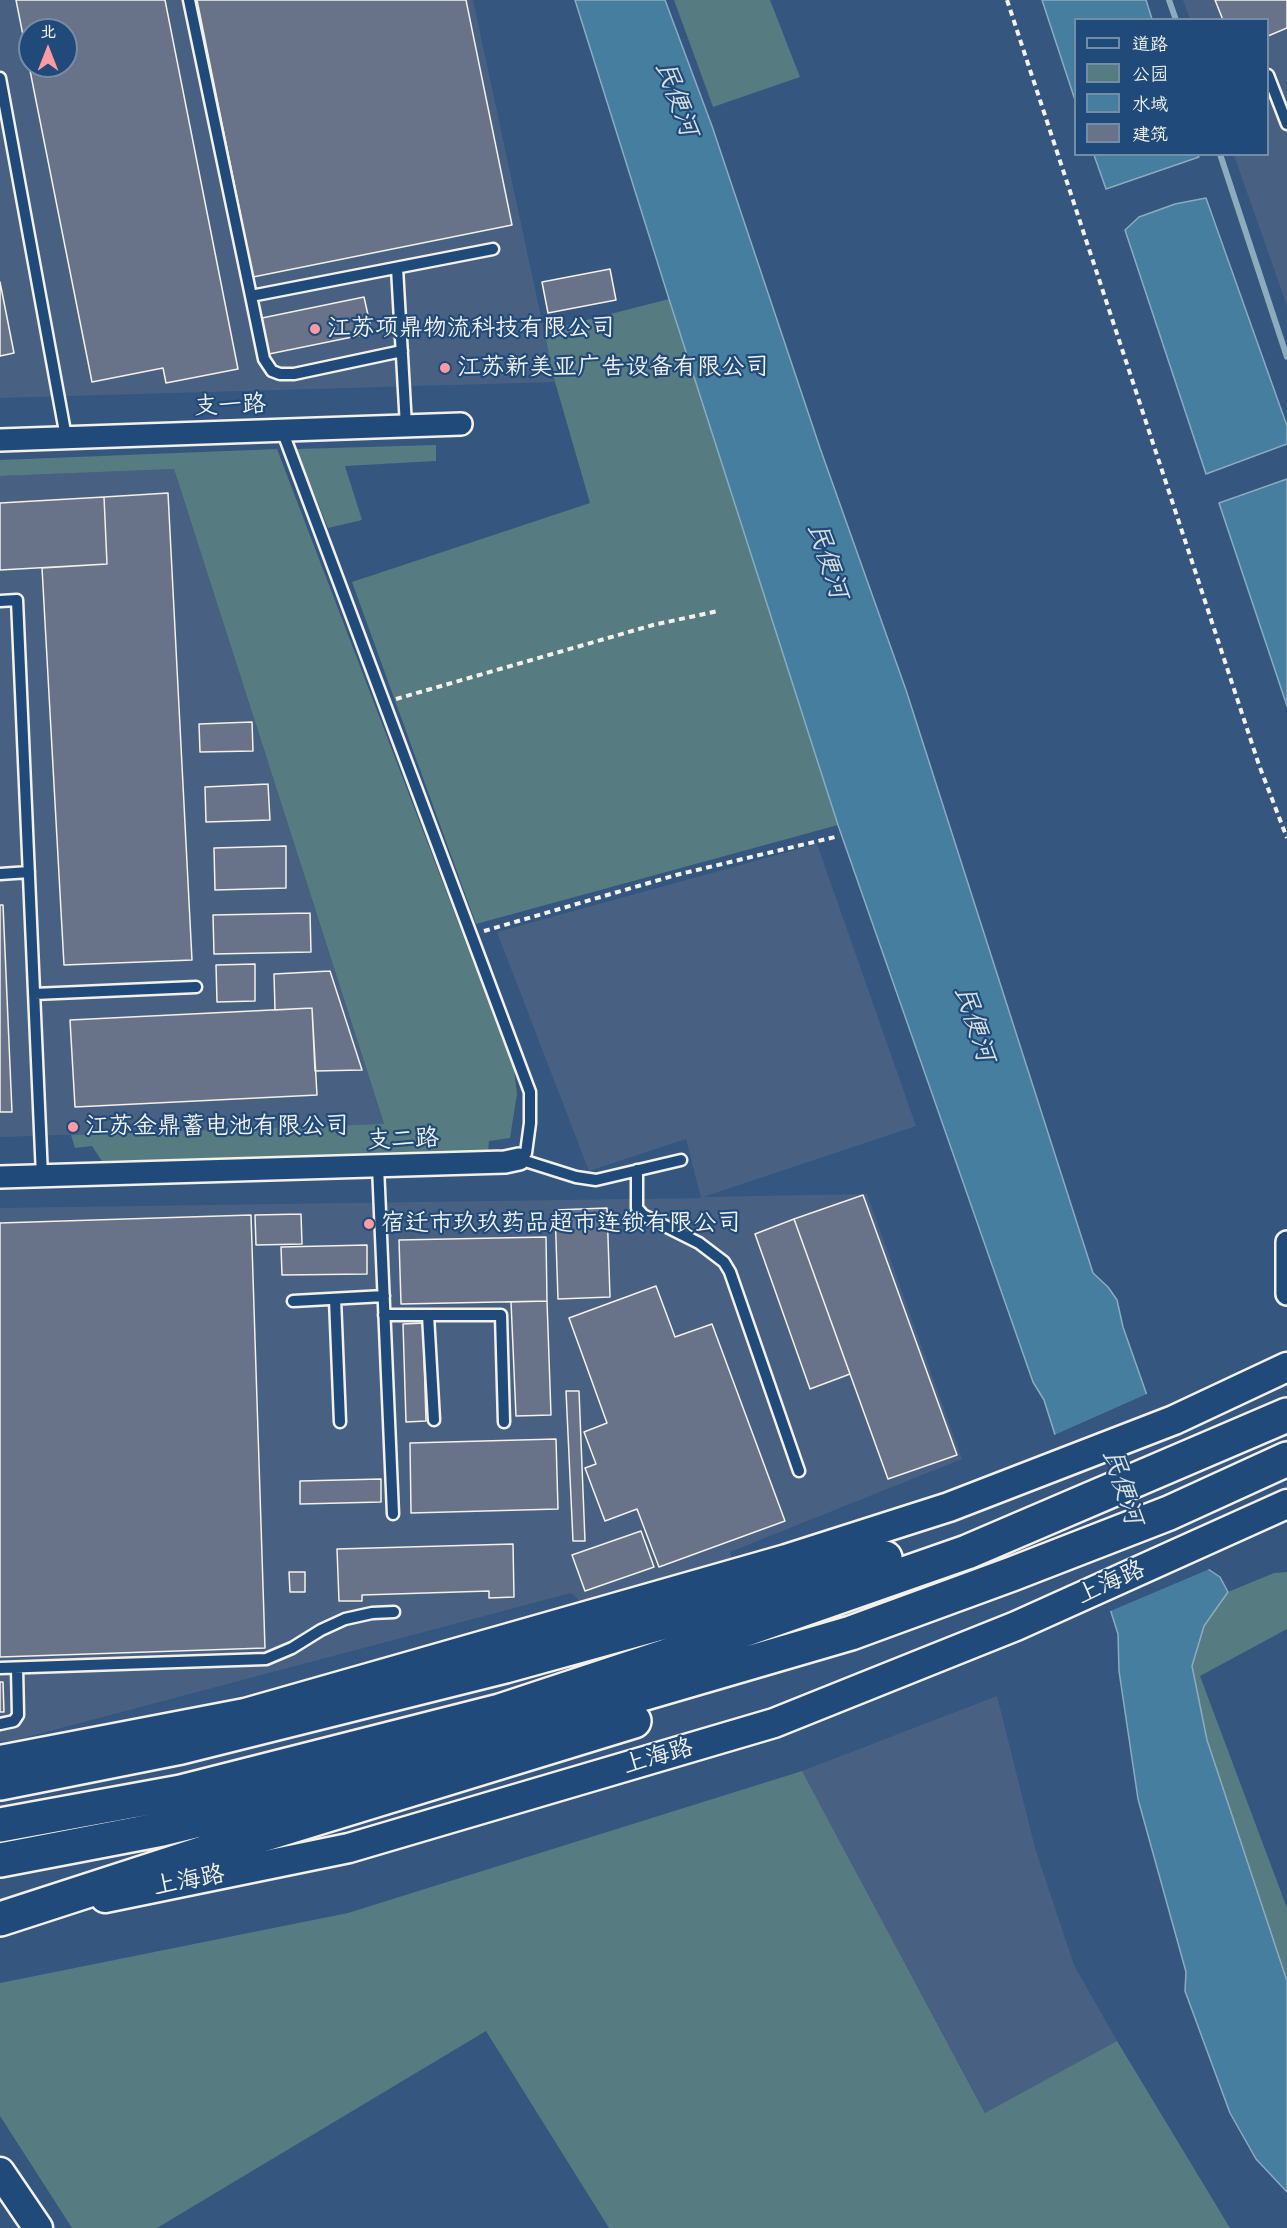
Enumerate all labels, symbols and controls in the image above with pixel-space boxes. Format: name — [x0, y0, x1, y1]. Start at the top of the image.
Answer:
north arrow — [18, 18, 78, 78]
legend — [1074, 18, 1269, 156]
text: 北 — [40, 22, 56, 42]
text: 道路 — [1132, 33, 1168, 55]
water label: 民便河 — [648, 57, 704, 141]
text: 公园 — [1132, 63, 1168, 85]
text: 水域 — [1132, 93, 1168, 115]
text: 建筑 — [1132, 123, 1168, 145]
place label: 江苏项鼎物流科技有限公司 — [327, 315, 615, 343]
marker: 江苏项鼎物流科技有限公司 — [308, 322, 322, 336]
place label: 江苏新美亚广告设备有限公司 — [457, 354, 769, 382]
marker: 江苏新美亚广告设备有限公司 — [438, 361, 452, 375]
street label: 支一路 — [194, 390, 266, 422]
water label: 民便河 — [800, 519, 854, 603]
water label: 民便河 — [947, 982, 1001, 1066]
place label: 江苏金鼎蓄电池有限公司 — [85, 1113, 349, 1141]
marker: 江苏金鼎蓄电池有限公司 — [66, 1120, 80, 1134]
street label: 支二路 — [367, 1124, 439, 1156]
place label: 宿迁市玖玖药品超市连锁有限公司 — [381, 1210, 741, 1238]
marker: 宿迁市玖玖药品超市连锁有限公司 — [362, 1217, 376, 1231]
water label: 民便河 — [1095, 1445, 1149, 1529]
street label: 上海路 — [1072, 1555, 1150, 1611]
street label: 上海路 — [619, 1733, 697, 1781]
street label: 上海路 — [151, 1860, 227, 1902]

